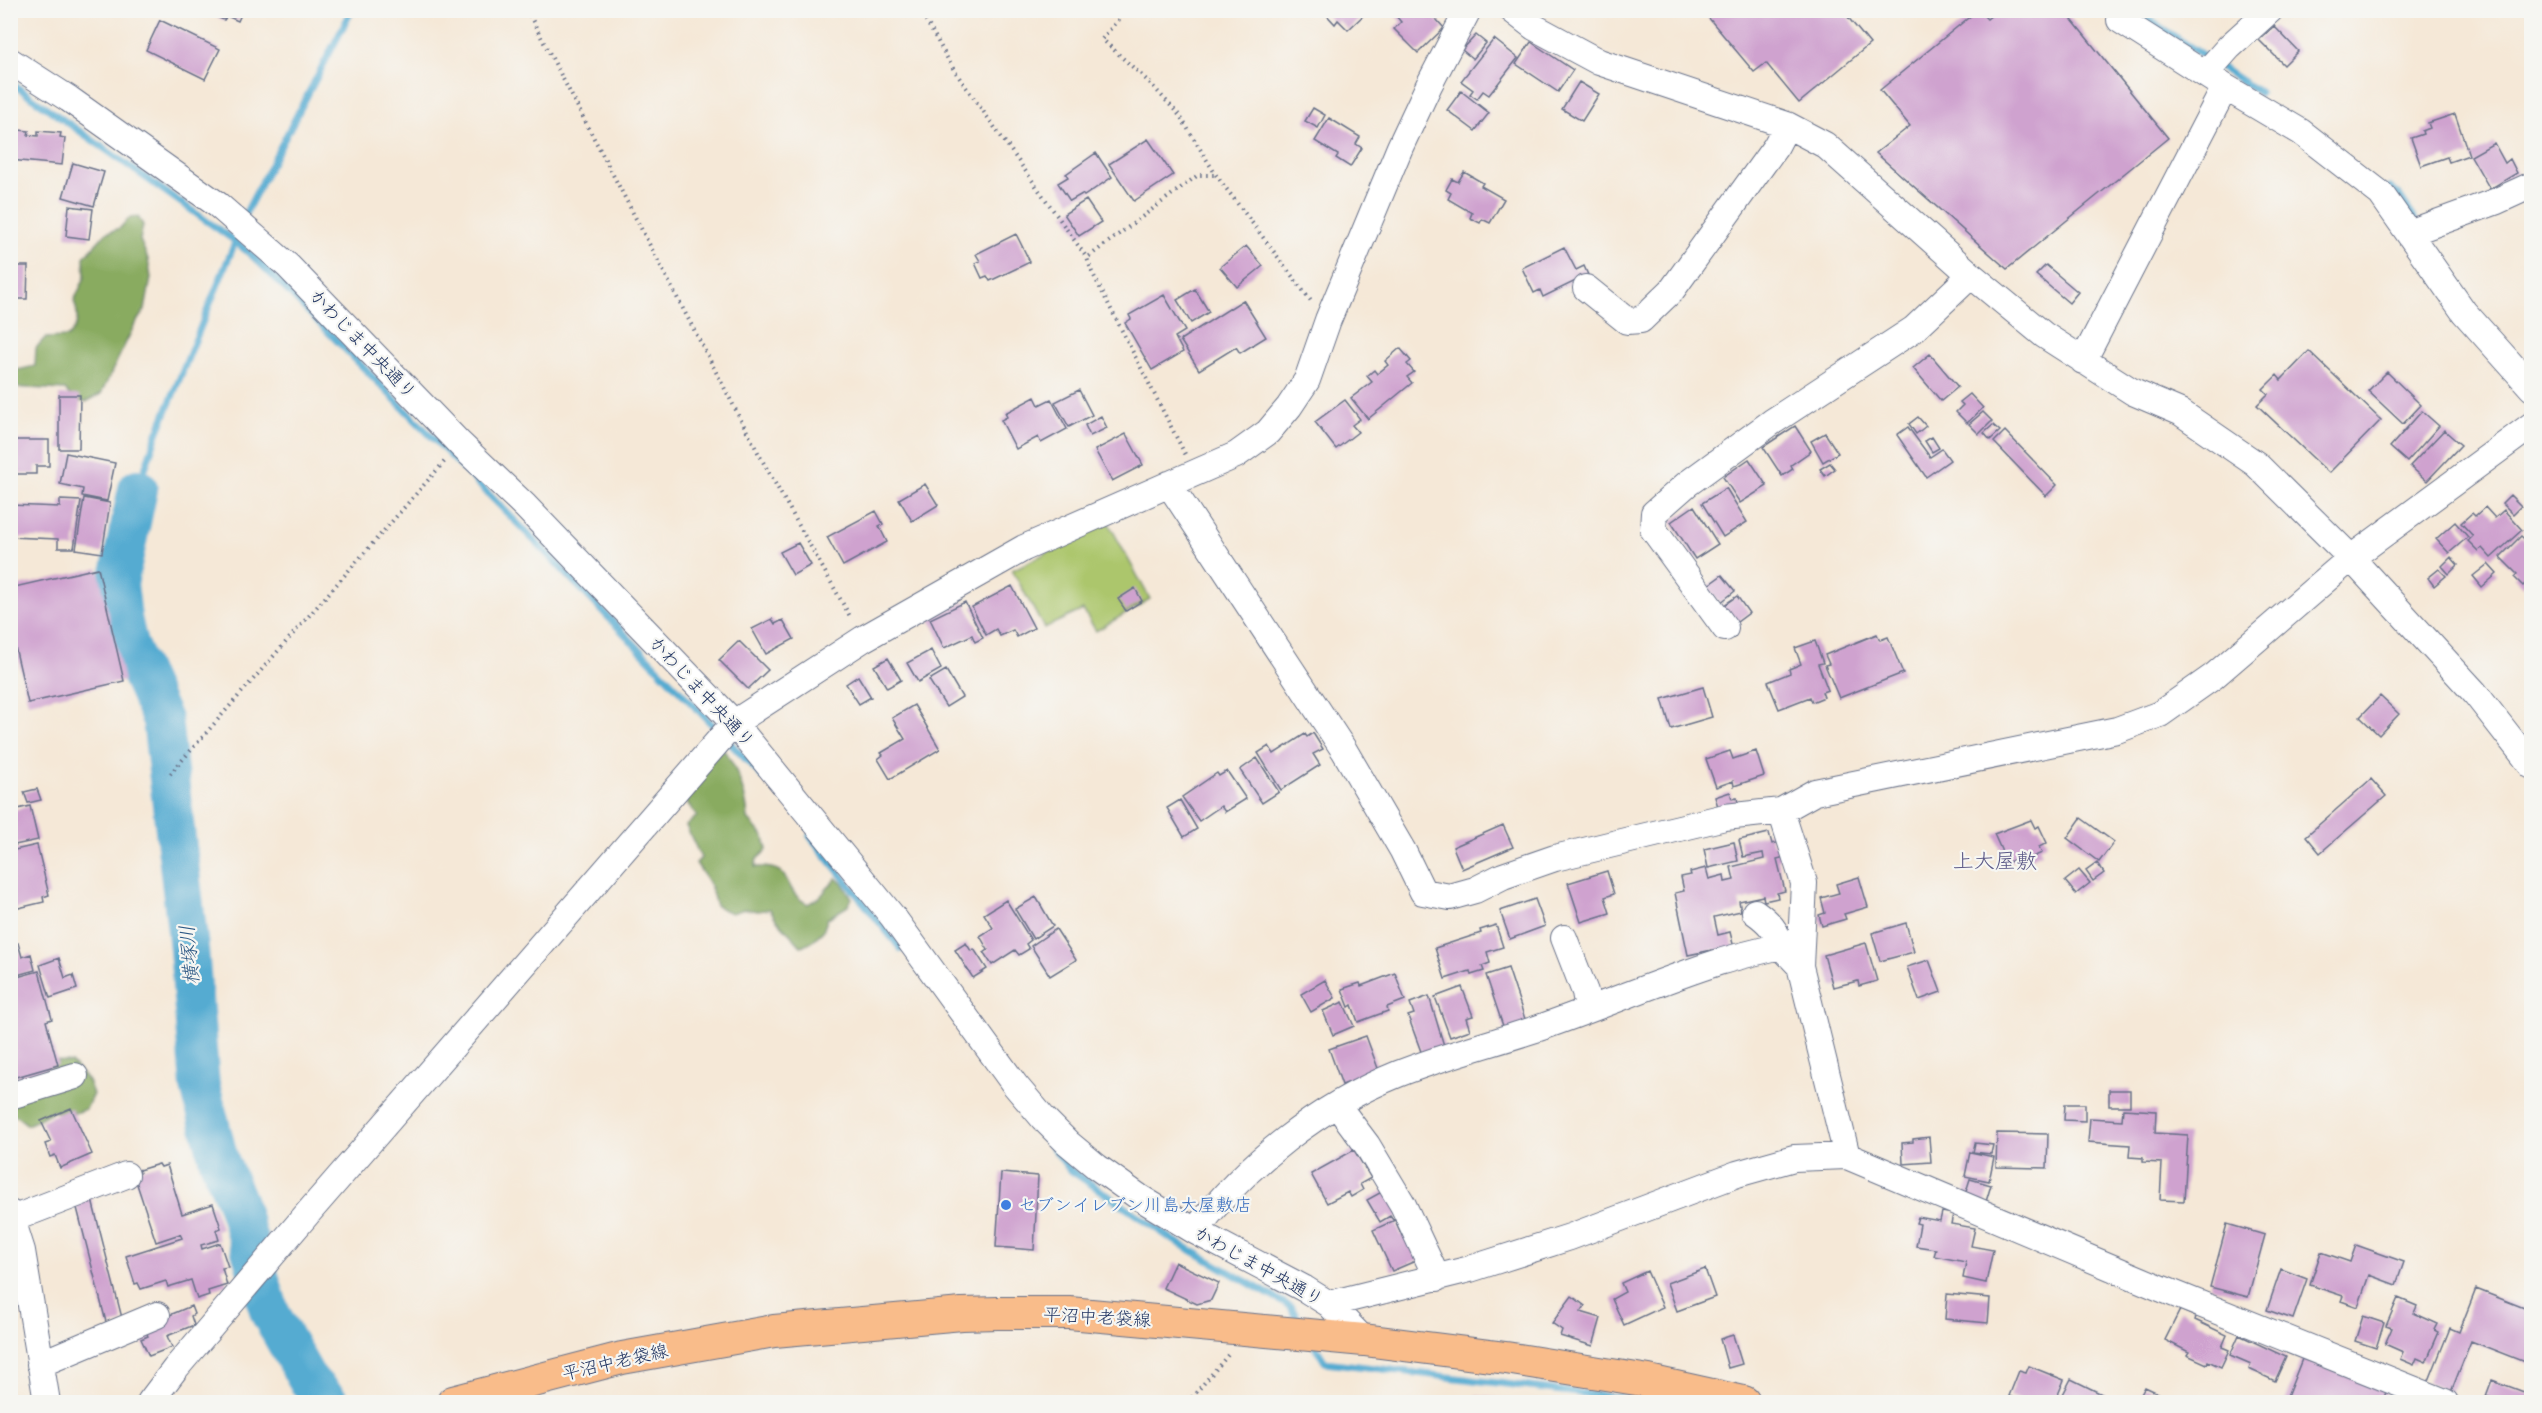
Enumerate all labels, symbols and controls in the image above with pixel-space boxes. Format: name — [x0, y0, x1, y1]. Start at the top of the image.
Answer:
street label: かわじま中央通り — [305, 285, 420, 403]
street label: かわじま中央通り — [645, 633, 758, 752]
district label: 上大屋敷 — [1953, 849, 2037, 873]
water label: 横塚川 — [175, 924, 204, 986]
place label: セブンイレブン川島大屋敷店 — [1018, 1195, 1252, 1216]
marker: セブンイレブン川島大屋敷店 — [999, 1198, 1013, 1212]
street label: かわじま中央通り — [1191, 1222, 1327, 1311]
street label: 平沼中老袋線 — [1042, 1304, 1151, 1331]
street label: 平沼中老袋線 — [560, 1340, 670, 1385]

